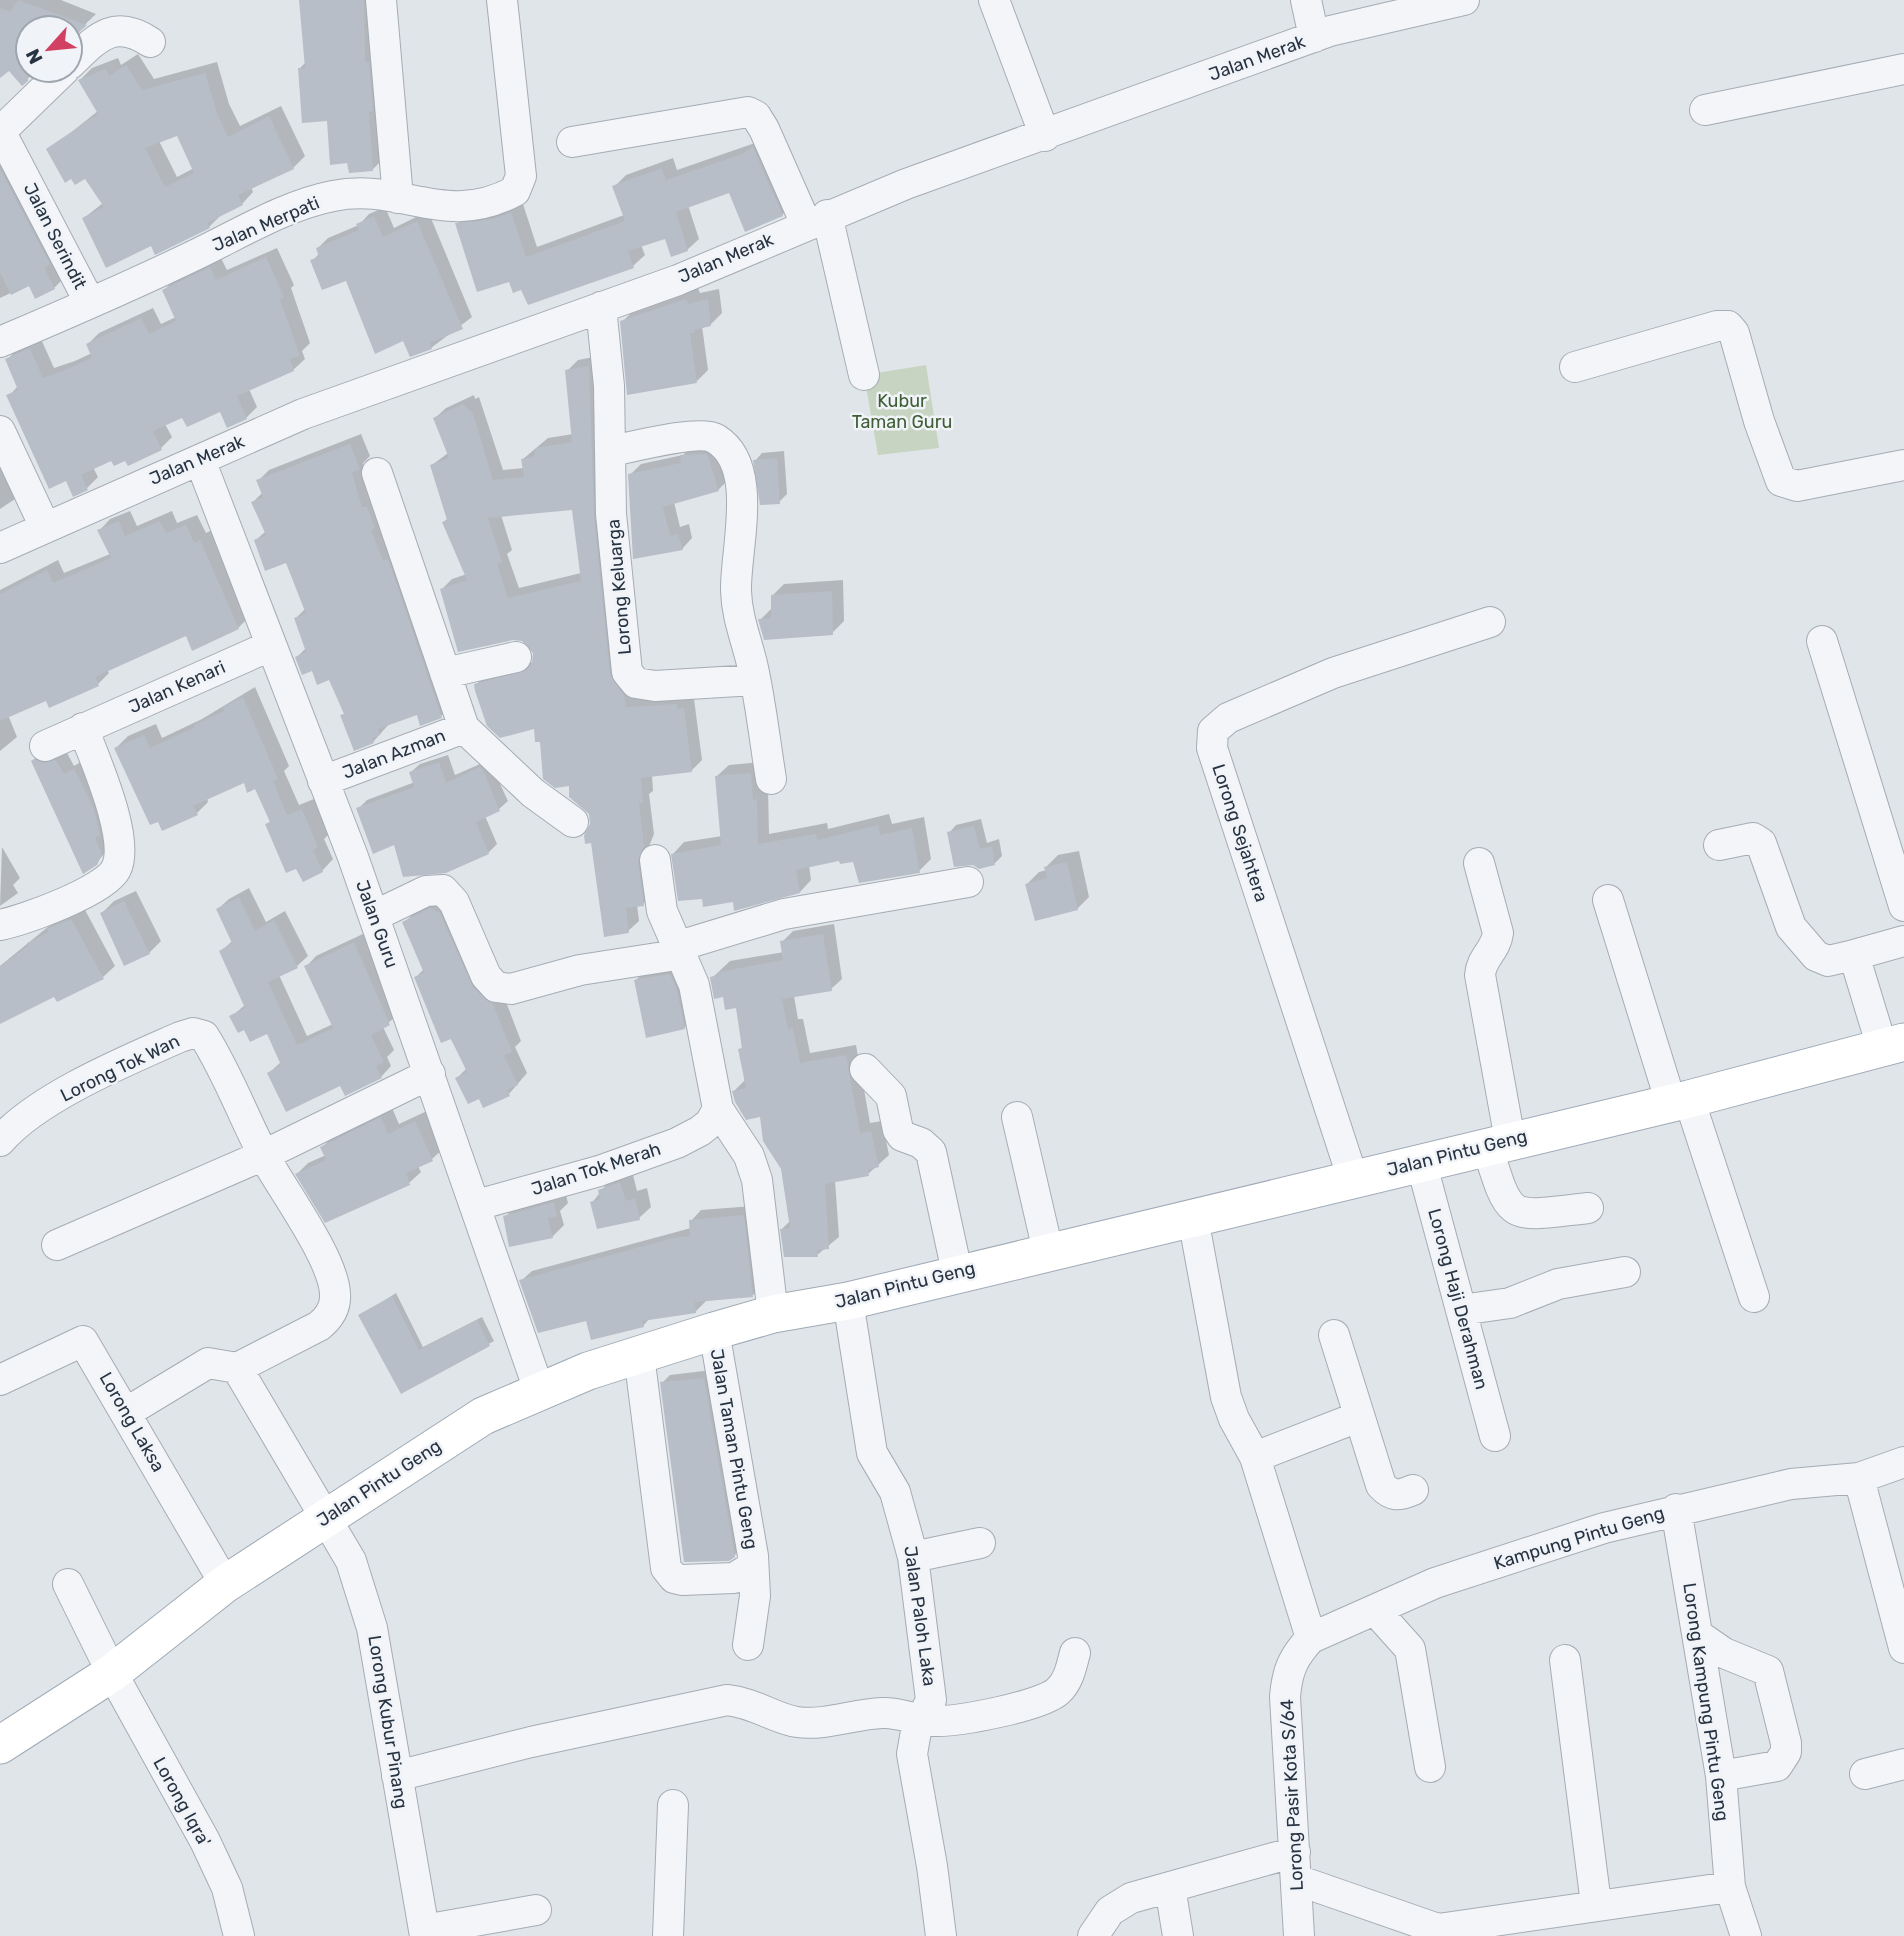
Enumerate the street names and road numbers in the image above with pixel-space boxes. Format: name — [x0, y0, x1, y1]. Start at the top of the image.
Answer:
street label: Jalan Merak — [1206, 30, 1309, 86]
street label: Jalan Serindit — [19, 179, 91, 293]
street label: Jalan Merpati — [209, 192, 323, 256]
street label: Jalan Merak — [675, 228, 778, 288]
street label: Jalan Merak — [146, 430, 249, 490]
street label: Lorong Keluarga — [602, 518, 636, 656]
street label: Jalan Kenari — [125, 656, 229, 718]
street label: Jalan Azman — [339, 724, 449, 784]
street label: Lorong Sejahtera — [1207, 761, 1273, 905]
street label: Jalan Guru — [351, 877, 403, 971]
street label: Lorong Tok Wan — [57, 1030, 183, 1106]
street label: Jalan Pintu Geng — [1385, 1125, 1529, 1181]
street label: Jalan Tok Merah — [528, 1138, 664, 1200]
street label: Lorong Haji Derahman — [1423, 1206, 1493, 1392]
street label: Jalan Pintu Geng — [833, 1257, 977, 1313]
street label: Jalan Taman Pintu Geng — [706, 1347, 762, 1551]
street label: Lorong Laksa — [95, 1368, 169, 1476]
street label: Jalan Pintu Geng — [313, 1435, 445, 1531]
street label: Kampung Pintu Geng — [1491, 1502, 1667, 1574]
street label: Jalan Paloh Laka — [899, 1544, 941, 1688]
street label: Lorong Kampung Pintu Geng — [1678, 1581, 1734, 1823]
street label: Lorong Kubur Pinang — [363, 1634, 413, 1810]
street label: Lorong Pasir Kota S/64 — [1276, 1699, 1308, 1891]
street label: Lorong Iqra' — [148, 1753, 216, 1851]

